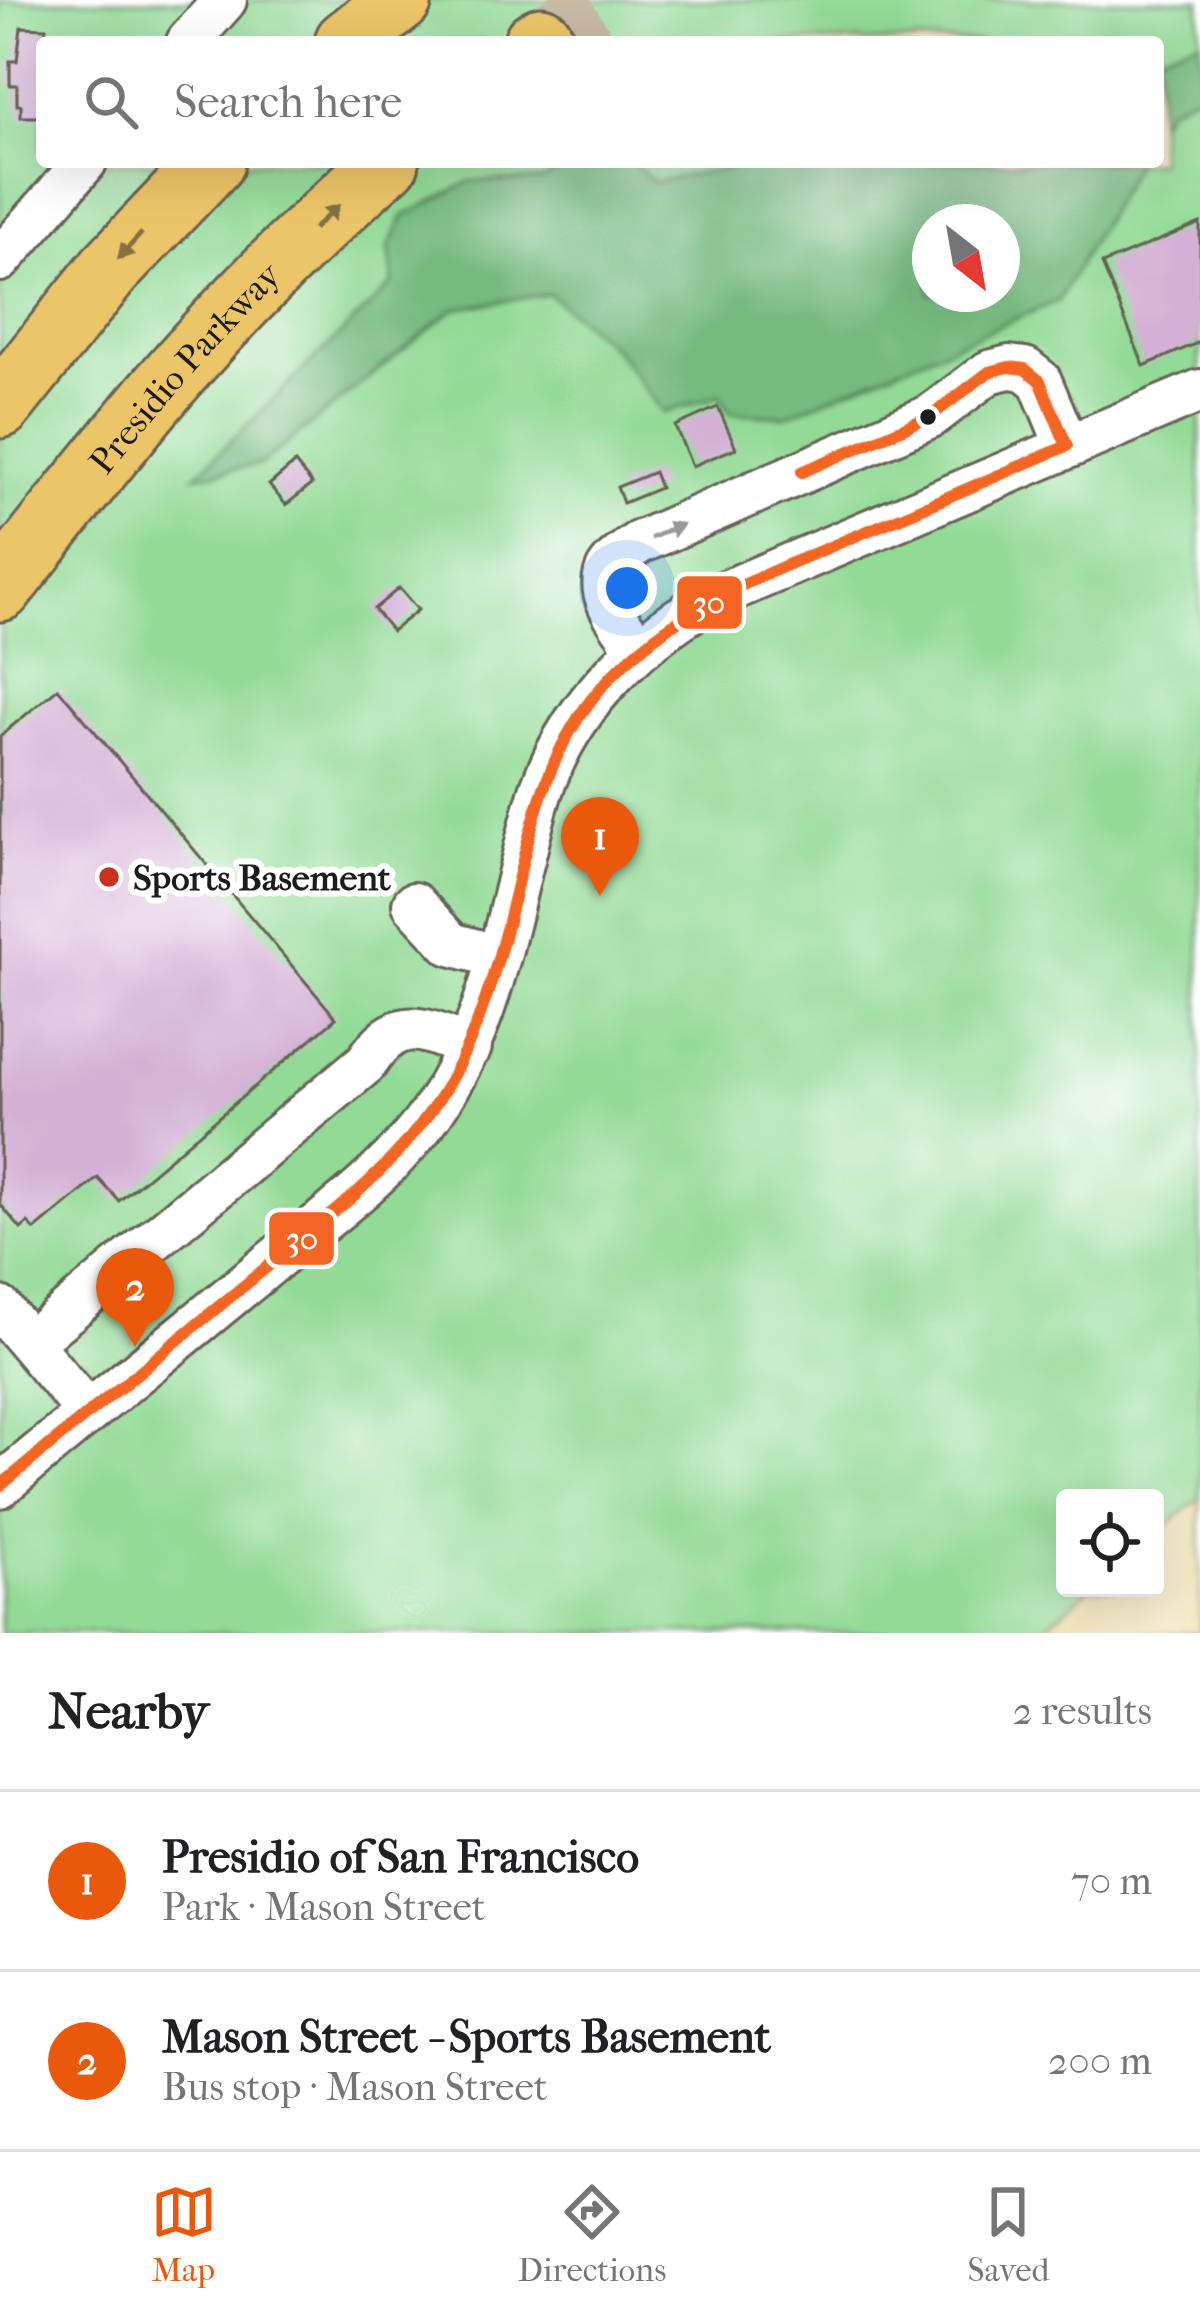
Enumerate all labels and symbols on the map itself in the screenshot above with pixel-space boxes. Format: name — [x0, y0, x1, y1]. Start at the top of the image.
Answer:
one-way arrow — [312, 204, 341, 232]
north arrow — [912, 204, 1020, 312]
one-way arrow — [117, 232, 144, 261]
street label: Presidio Parkway — [81, 253, 290, 482]
unlabelled marker — [917, 406, 939, 428]
one-way arrow — [649, 521, 685, 540]
your location — [597, 558, 657, 618]
line badge: 30 — [675, 574, 744, 631]
text: 30 — [693, 584, 725, 623]
pin: 1 — [561, 797, 639, 896]
place label: Sports Basement — [133, 857, 392, 899]
marker: Sports Basement — [96, 864, 122, 890]
line badge: 30 — [267, 1210, 336, 1267]
text: 30 — [286, 1220, 318, 1259]
pin: 2 — [96, 1248, 174, 1347]

